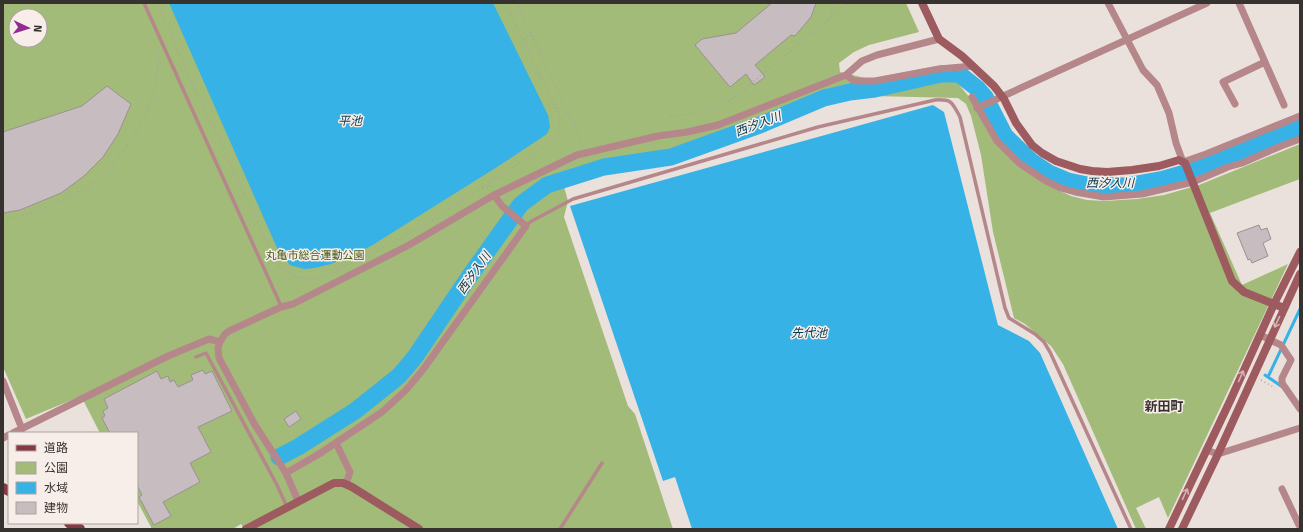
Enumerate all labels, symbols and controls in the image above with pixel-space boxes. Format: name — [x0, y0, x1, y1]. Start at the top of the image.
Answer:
north arrow — [8, 8, 48, 48]
text: N — [31, 25, 44, 33]
water label: 西汐入川 — [733, 108, 785, 139]
water label: 平池 — [338, 114, 363, 128]
water label: 西汐入川 — [1086, 176, 1136, 190]
water label: 西汐入川 — [454, 248, 495, 297]
park label: 丸亀市総合運動公園 — [266, 249, 365, 262]
one-way arrow — [1273, 315, 1280, 327]
water label: 先代池 — [791, 326, 828, 340]
one-way arrow — [1238, 371, 1245, 383]
district label: 新田町 — [1144, 399, 1184, 414]
legend — [8, 432, 138, 524]
text: 道路 — [44, 441, 68, 455]
text: 公園 — [44, 461, 68, 475]
text: 水域 — [44, 481, 68, 495]
one-way arrow — [1182, 488, 1189, 500]
text: 建物 — [44, 501, 68, 515]

